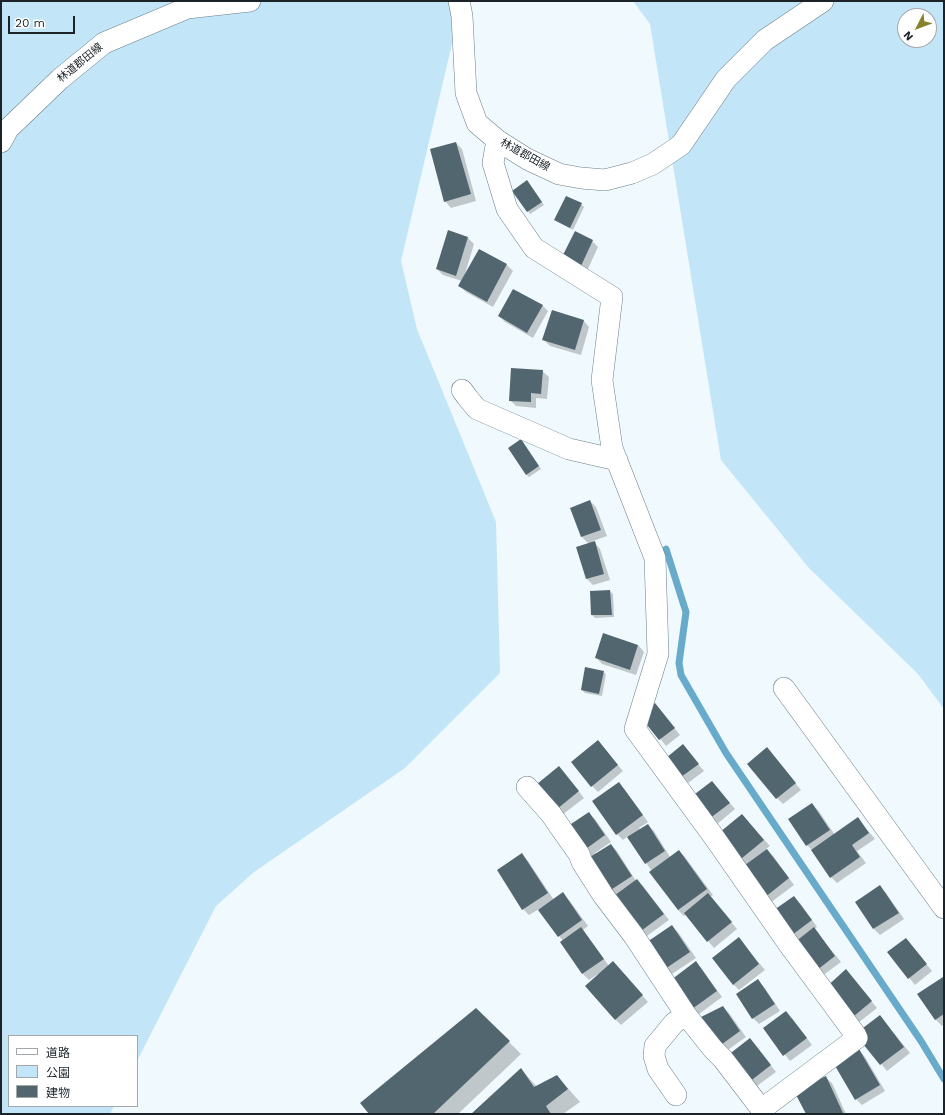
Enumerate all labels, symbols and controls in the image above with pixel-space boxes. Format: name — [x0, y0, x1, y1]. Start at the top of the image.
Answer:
scale bar — [10, 8, 77, 34]
north arrow — [897, 8, 937, 48]
text: 20 m — [15, 16, 45, 30]
text: N — [901, 28, 916, 43]
street label: 林道郡田線 — [54, 41, 106, 85]
street label: 林道郡田線 — [498, 136, 552, 174]
legend — [8, 1035, 138, 1107]
text: 道路 — [46, 1046, 70, 1060]
text: 公園 — [46, 1066, 70, 1080]
text: 建物 — [46, 1086, 70, 1100]

